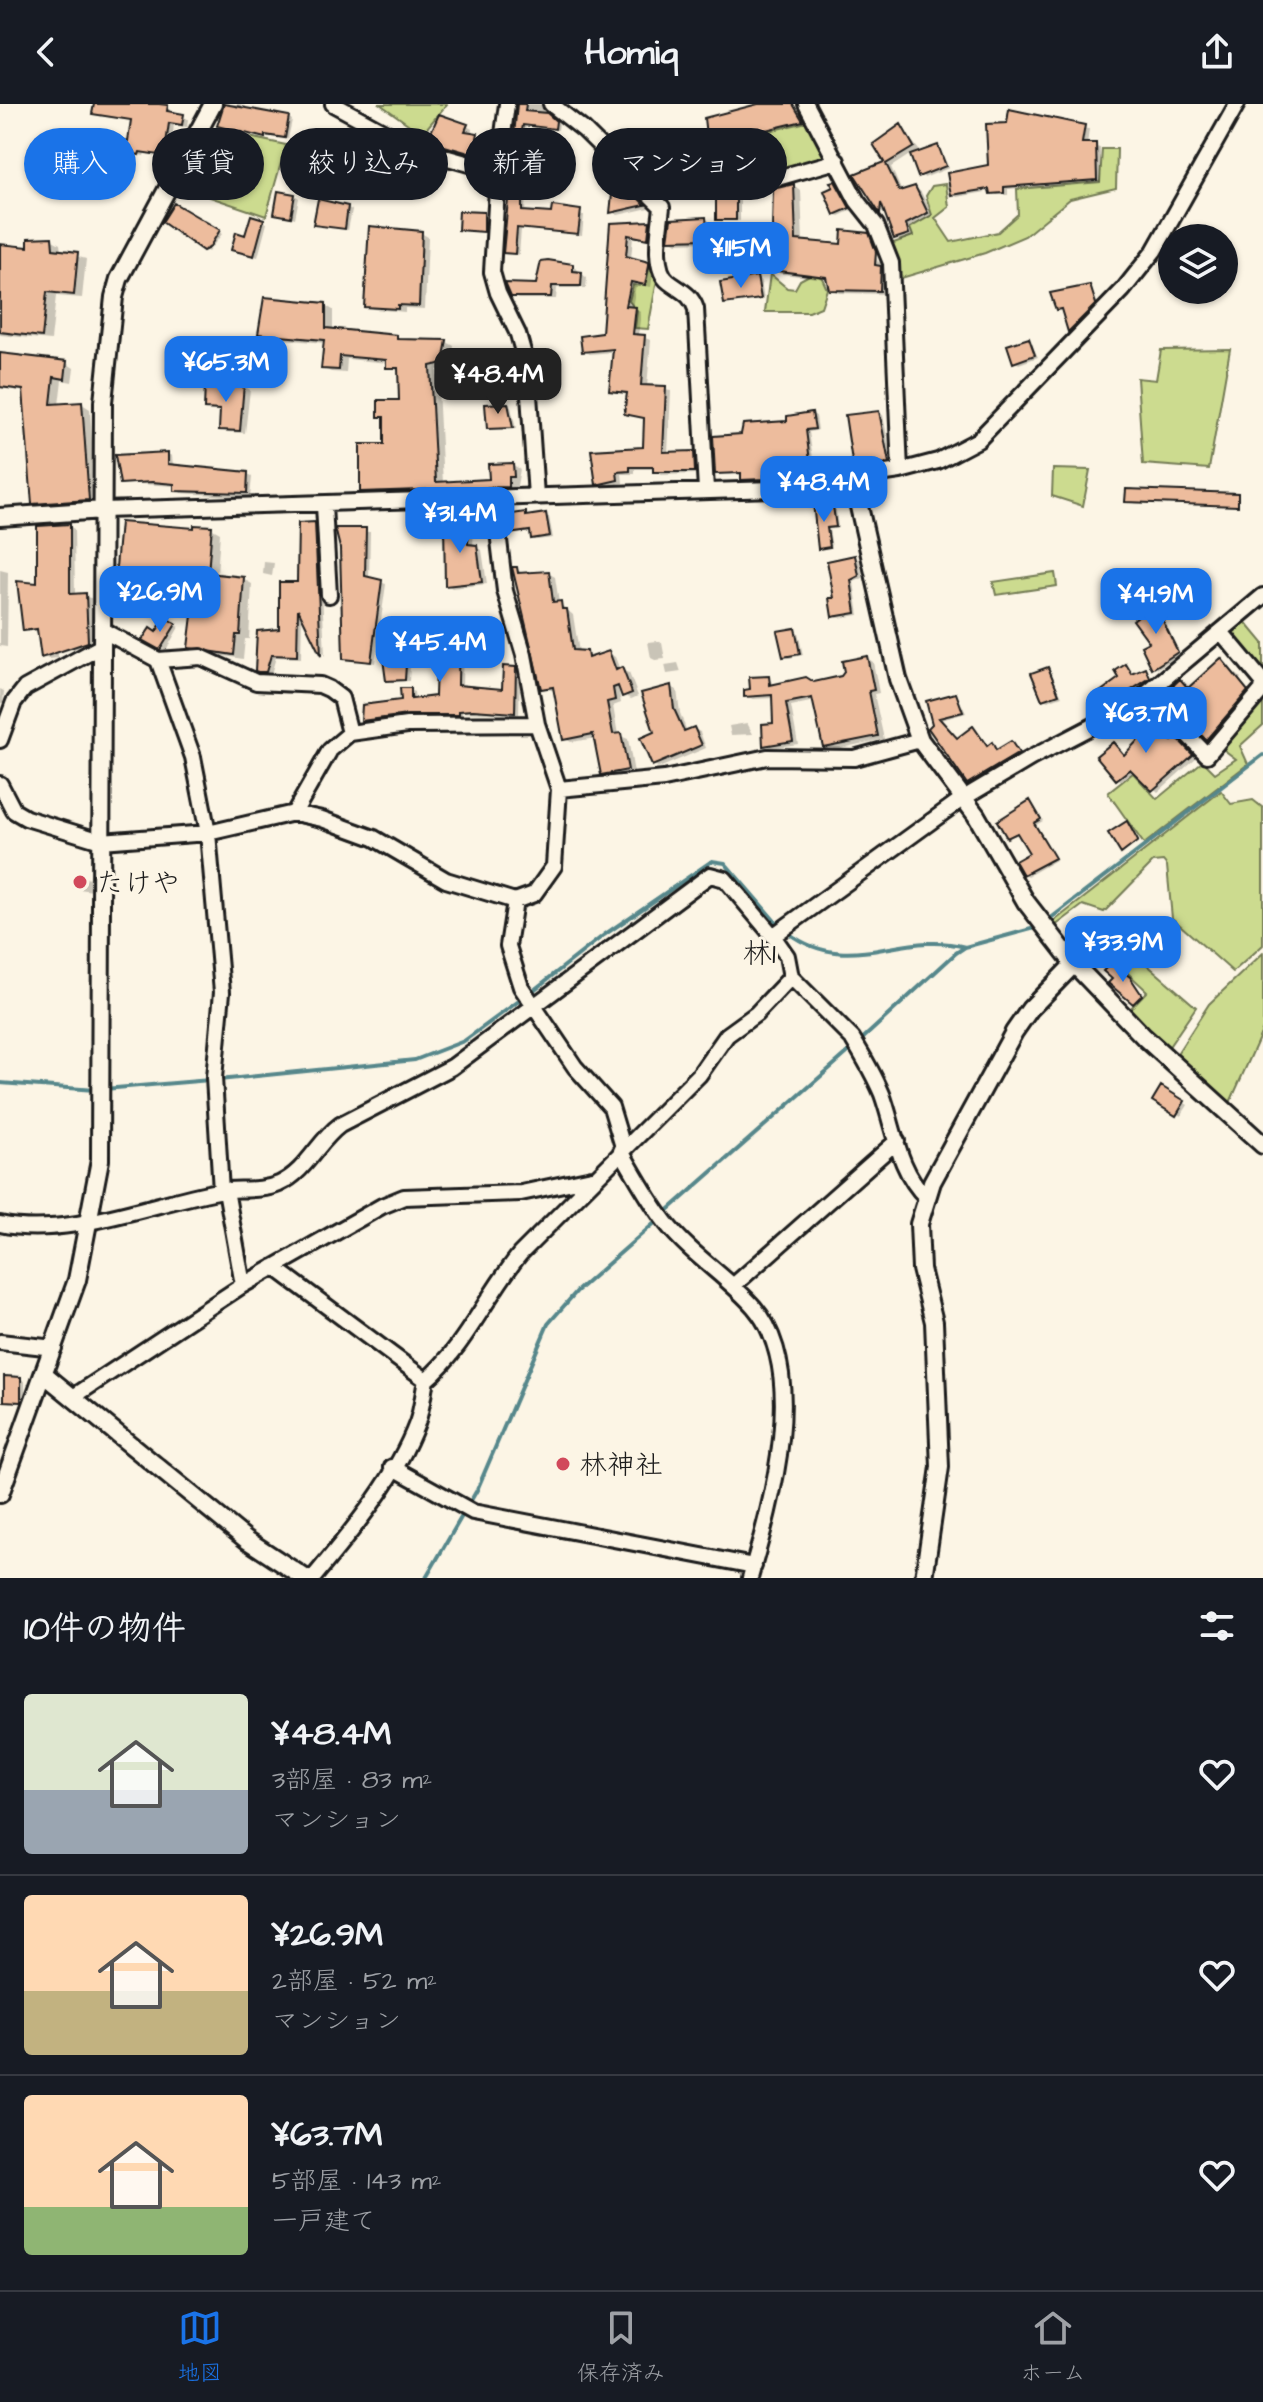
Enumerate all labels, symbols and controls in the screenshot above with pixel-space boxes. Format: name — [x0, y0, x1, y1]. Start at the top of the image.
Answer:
text: Homiq — [584, 27, 679, 78]
icon: back — [24, 30, 68, 74]
icon: share — [1195, 30, 1239, 74]
chip: 購入 — [24, 128, 136, 200]
chip: 賃貸 — [152, 128, 264, 200]
chip: 絞り込み — [280, 128, 448, 200]
chip: 新着 — [464, 128, 576, 200]
chip: マンション — [592, 128, 787, 200]
pin: ¥115M — [685, 222, 797, 290]
map controls — [1158, 224, 1238, 304]
button: layers — [1158, 224, 1238, 304]
text: ¥115M — [711, 230, 771, 266]
pin: ¥65.3M — [161, 336, 291, 404]
text: ¥65.3M — [183, 344, 270, 380]
pin: ¥48.4M — [433, 348, 563, 416]
text: ¥48.4M — [452, 356, 544, 392]
pin: ¥48.4M — [759, 456, 889, 524]
text: ¥48.4M — [778, 464, 870, 500]
pin: ¥31.4M — [395, 487, 525, 555]
text: ¥31.4M — [423, 495, 497, 531]
pin: ¥26.9M — [95, 566, 225, 634]
pin: ¥41.9M — [1091, 568, 1221, 636]
text: ¥26.9M — [117, 574, 203, 610]
text: ¥41.9M — [1119, 576, 1193, 612]
pin: ¥45.4M — [375, 616, 505, 684]
text: ¥45.4M — [394, 624, 486, 660]
pin: ¥63.7M — [1081, 687, 1211, 755]
text: ¥63.7M — [1104, 695, 1188, 731]
place label: たけや — [96, 864, 180, 903]
marker: たけや — [71, 873, 89, 891]
pin: ¥33.9M — [1058, 916, 1188, 984]
text: ¥33.9M — [1083, 924, 1163, 960]
district label: 林1 — [742, 933, 776, 975]
place label: 林神社 — [579, 1446, 663, 1485]
marker: 林神社 — [554, 1455, 572, 1473]
icon: filters — [1195, 1604, 1239, 1648]
text: 10件の物件 — [24, 1605, 186, 1653]
text: ¥48.4M — [272, 1710, 391, 1758]
icon: home — [88, 1726, 184, 1822]
icon: heart — [1195, 1752, 1239, 1796]
text: 3部屋 · 83 m² — [272, 1762, 432, 1798]
text: マンション — [272, 1802, 401, 1838]
text: ¥26.9M — [272, 1911, 383, 1959]
icon: home — [88, 1927, 184, 2023]
icon: heart — [1195, 1953, 1239, 1997]
text: 2部屋 · 52 m² — [272, 1963, 437, 1999]
text: マンション — [272, 2003, 401, 2039]
text: ¥63.7M — [272, 2111, 383, 2159]
icon: home — [88, 2127, 184, 2223]
icon: heart — [1195, 2153, 1239, 2197]
text: 5部屋 · 143 m² — [272, 2163, 442, 2199]
text: 一戸建て — [272, 2203, 376, 2239]
tab: 地図 — [178, 2306, 222, 2389]
tab: 保存済み — [577, 2306, 665, 2389]
tab: ホーム — [1020, 2306, 1085, 2389]

